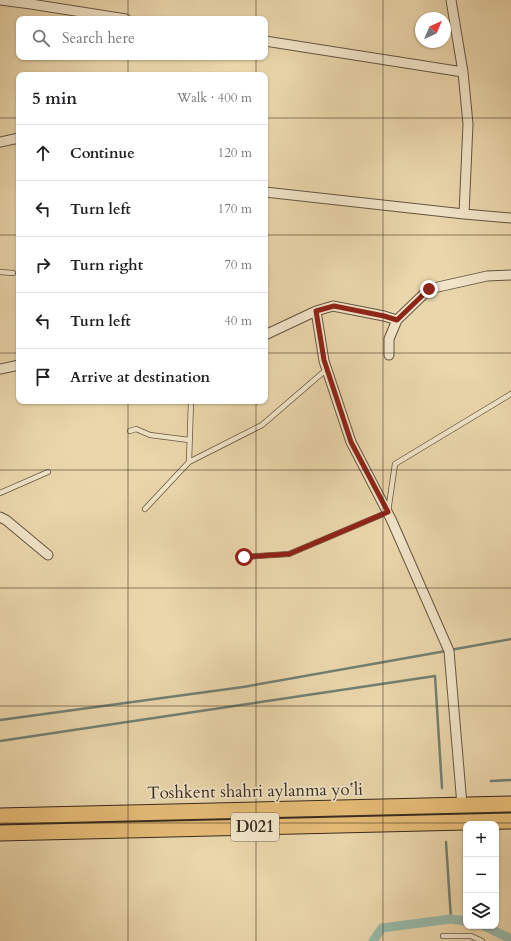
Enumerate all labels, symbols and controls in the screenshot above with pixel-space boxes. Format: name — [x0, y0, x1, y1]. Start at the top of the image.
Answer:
north arrow — [415, 12, 451, 48]
search box — [16, 16, 268, 60]
icon: search — [30, 27, 52, 49]
text: Search here — [62, 28, 135, 48]
text: 5 min — [32, 87, 77, 110]
text: Walk · 400 m — [177, 89, 252, 107]
icon: ahead — [32, 142, 54, 164]
text: Continue — [70, 143, 135, 163]
text: 120 m — [218, 144, 252, 162]
icon: left — [32, 198, 54, 220]
text: Turn left — [70, 199, 131, 219]
text: 170 m — [218, 200, 252, 218]
icon: right — [32, 254, 54, 276]
text: Turn right — [70, 255, 143, 275]
text: 70 m — [224, 256, 252, 274]
route end — [420, 280, 438, 298]
icon: left — [32, 310, 54, 332]
text: Turn left — [70, 311, 131, 331]
text: 40 m — [224, 312, 252, 330]
icon: arrive — [32, 366, 54, 388]
text: Arrive at destination — [70, 367, 210, 387]
route start — [235, 548, 253, 566]
street label: Toshkent shahri aylanma yoʻli — [147, 778, 363, 804]
road number: D021 — [231, 813, 279, 841]
map controls — [463, 821, 499, 929]
button: + — [463, 821, 499, 857]
button: − — [463, 857, 499, 893]
button: layers — [463, 893, 499, 929]

